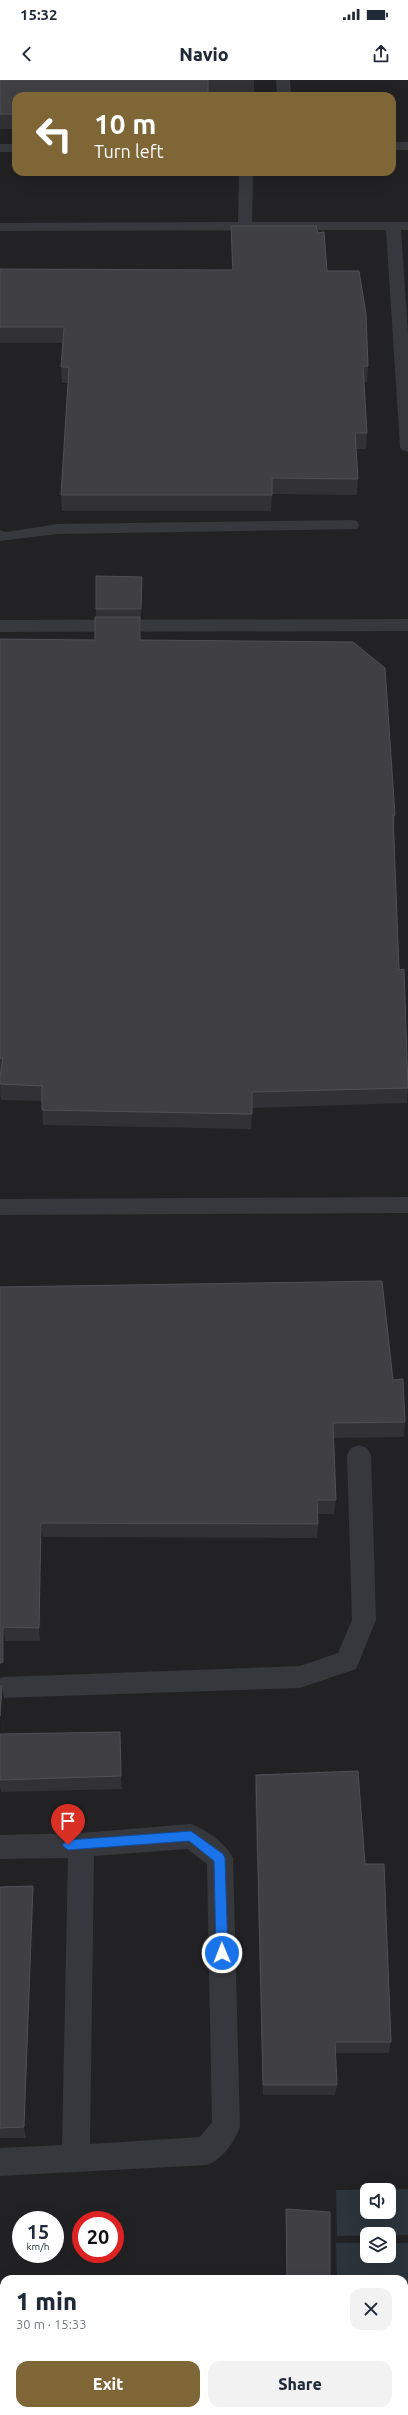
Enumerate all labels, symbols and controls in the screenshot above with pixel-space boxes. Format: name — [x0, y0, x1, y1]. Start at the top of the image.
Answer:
text: 15:32 — [20, 6, 58, 23]
icon: back — [16, 43, 38, 65]
icon: share — [370, 43, 392, 65]
text: Navio — [179, 44, 229, 64]
icon: left — [28, 108, 80, 160]
text: 10 m — [94, 108, 156, 139]
text: Turn left — [94, 141, 164, 161]
pin — [51, 1804, 85, 1845]
icon: arrive — [57, 1810, 79, 1832]
position arrow — [201, 1932, 243, 1974]
map controls — [360, 2183, 396, 2263]
button: sound — [360, 2183, 396, 2219]
speed limit sign: 20 — [72, 2211, 124, 2263]
text: 15 — [27, 2220, 49, 2243]
button: layers — [360, 2227, 396, 2263]
text: km/h — [26, 2241, 50, 2252]
text: 1 min — [16, 2288, 77, 2315]
button: close — [350, 2288, 392, 2330]
text: 30 m · 15:33 — [16, 2317, 87, 2331]
button: Exit — [16, 2361, 200, 2407]
button: Share — [208, 2361, 392, 2407]

